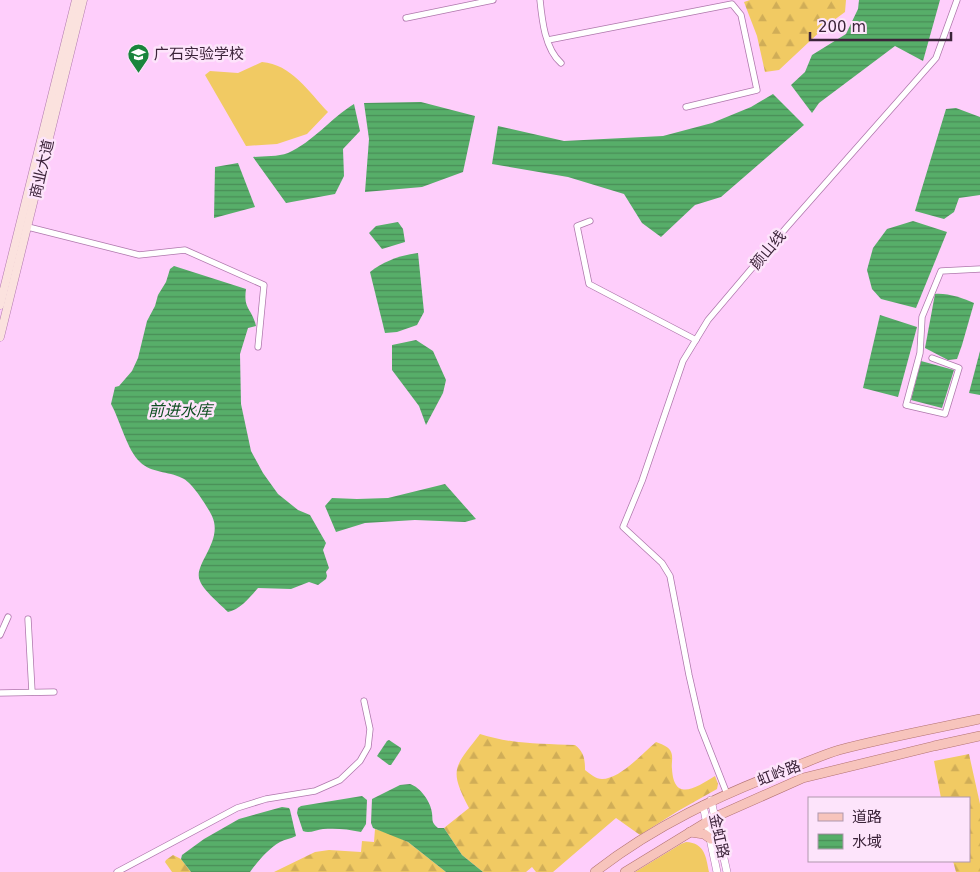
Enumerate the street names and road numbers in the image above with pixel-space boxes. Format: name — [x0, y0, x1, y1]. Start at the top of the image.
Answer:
street label: 商业大道 — [26, 138, 58, 200]
street label: 颜山线 — [747, 227, 789, 273]
street label: 虹岭路 — [755, 757, 803, 789]
street label: 金虹路 — [706, 812, 732, 860]

